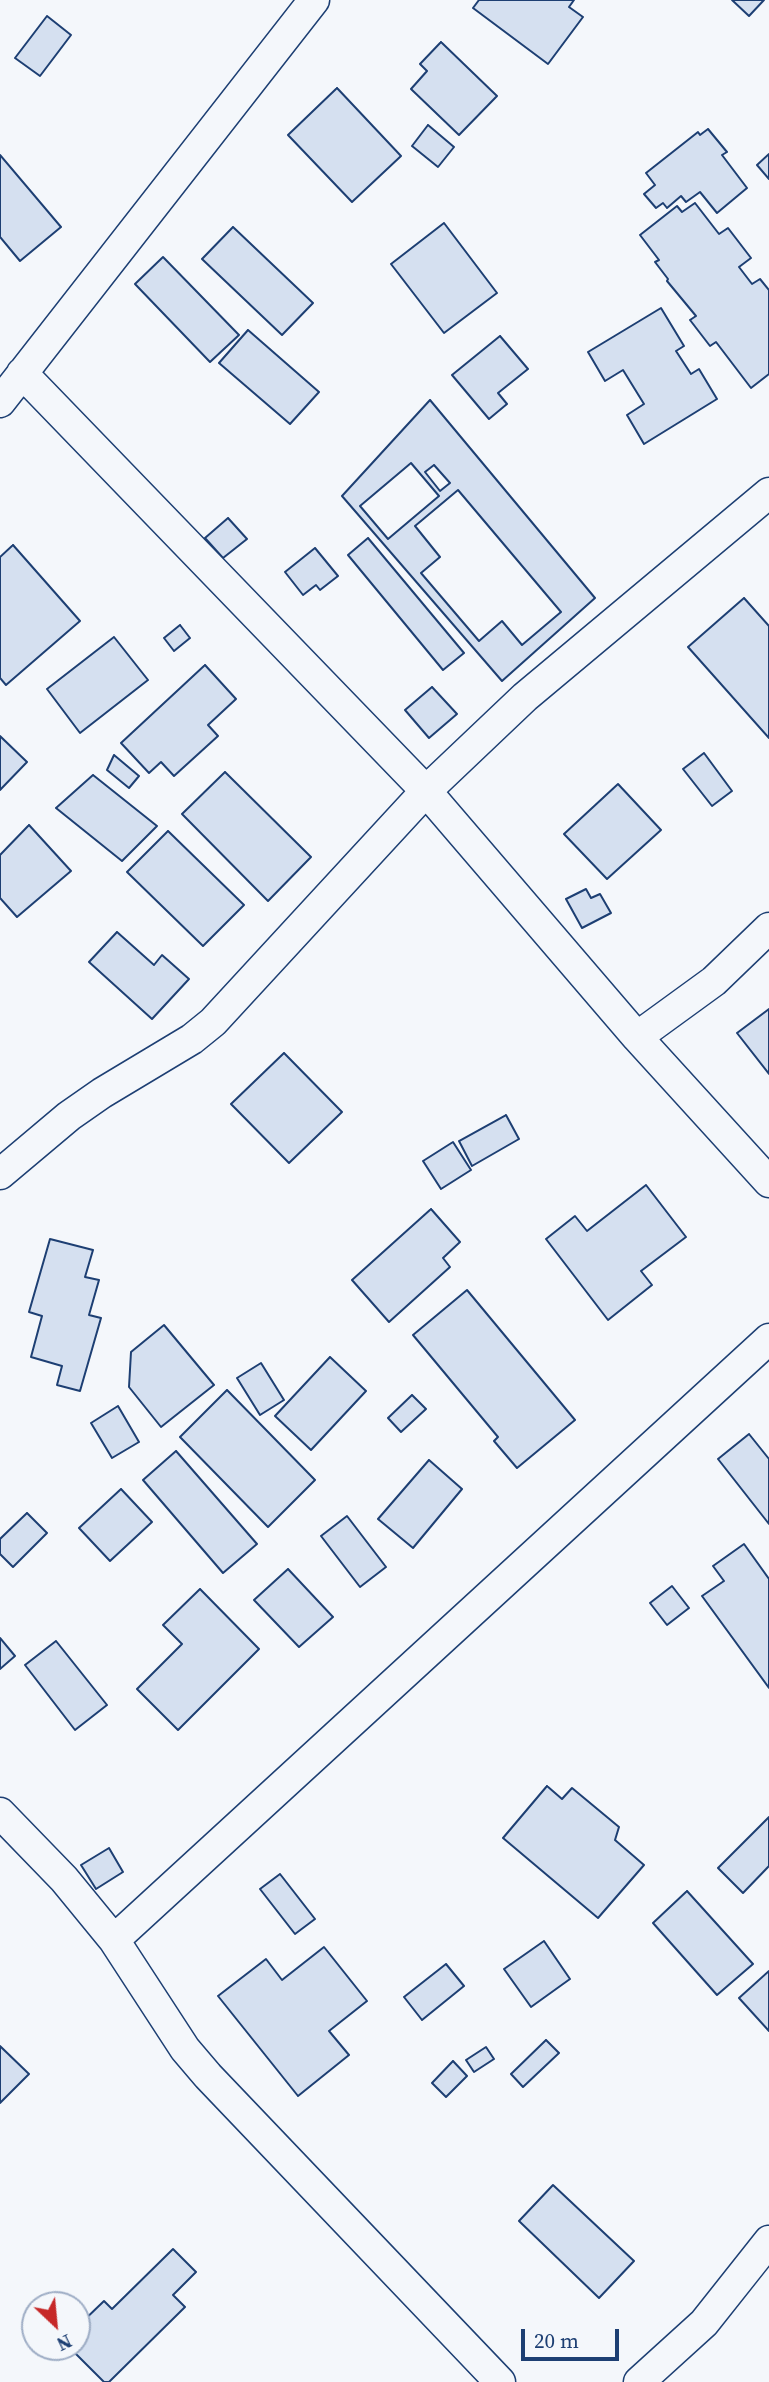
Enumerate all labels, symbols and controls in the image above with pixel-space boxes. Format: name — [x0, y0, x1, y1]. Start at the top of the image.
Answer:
north arrow — [21, 2291, 91, 2361]
scale bar — [524, 2316, 622, 2360]
text: 20 m — [534, 2326, 579, 2355]
text: N — [52, 2328, 76, 2358]

